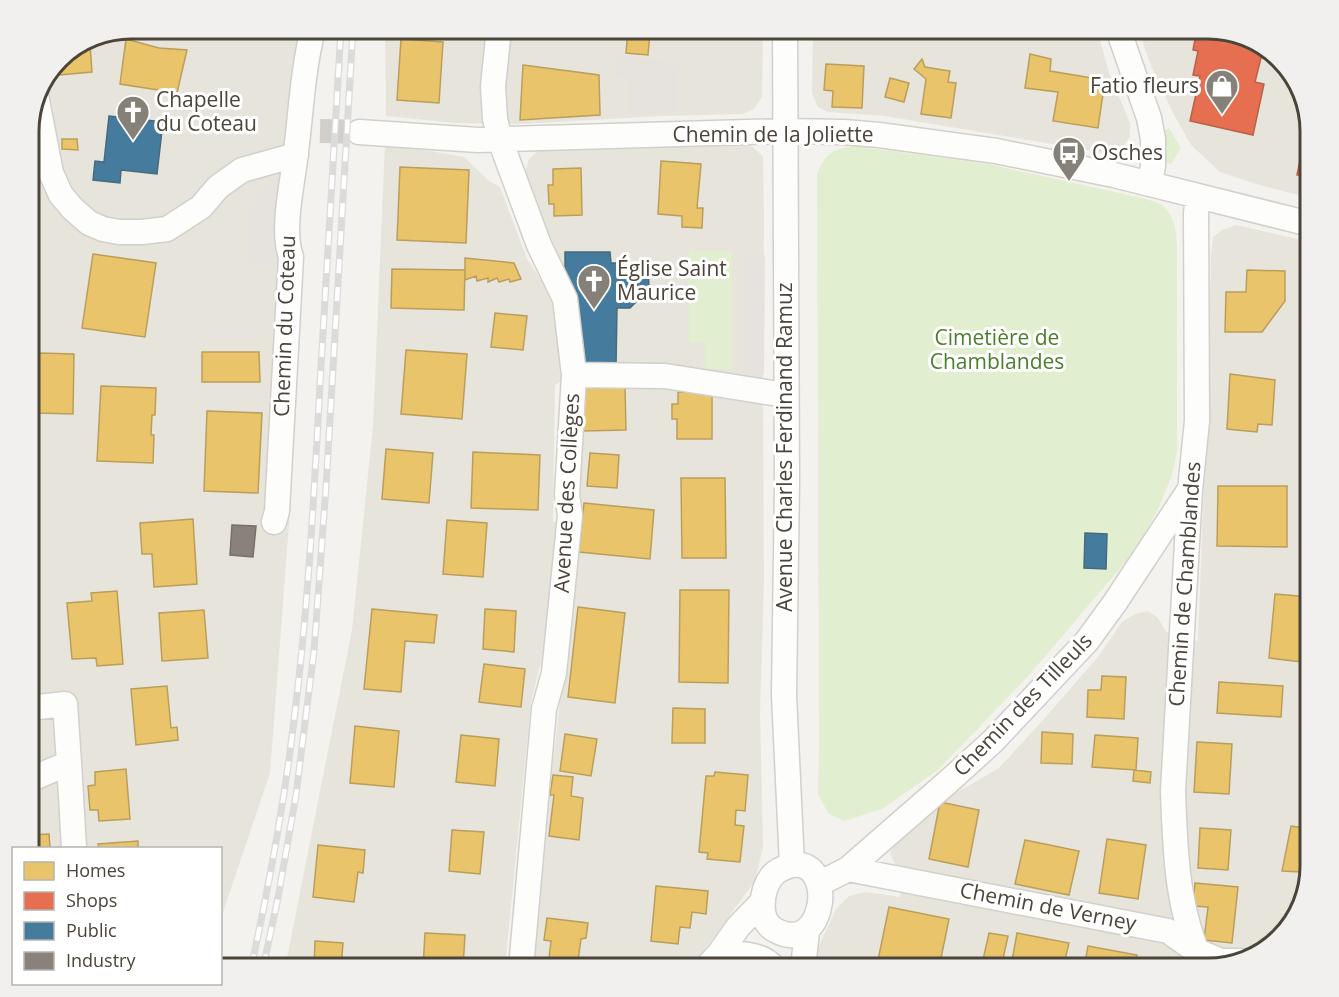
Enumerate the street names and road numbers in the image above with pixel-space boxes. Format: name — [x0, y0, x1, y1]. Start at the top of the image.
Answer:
street label: Chemin de la Joliette — [673, 120, 873, 148]
street label: Chemin du Coteau — [267, 235, 301, 417]
street label: Avenue Charles Ferdinand Ramuz — [770, 282, 798, 612]
street label: Avenue des Collèges — [547, 392, 585, 594]
street label: Chemin de Chamblandes — [1161, 460, 1207, 707]
street label: Chemin des Tilleuls — [947, 627, 1098, 782]
street label: Chemin de Verney — [958, 875, 1139, 937]

